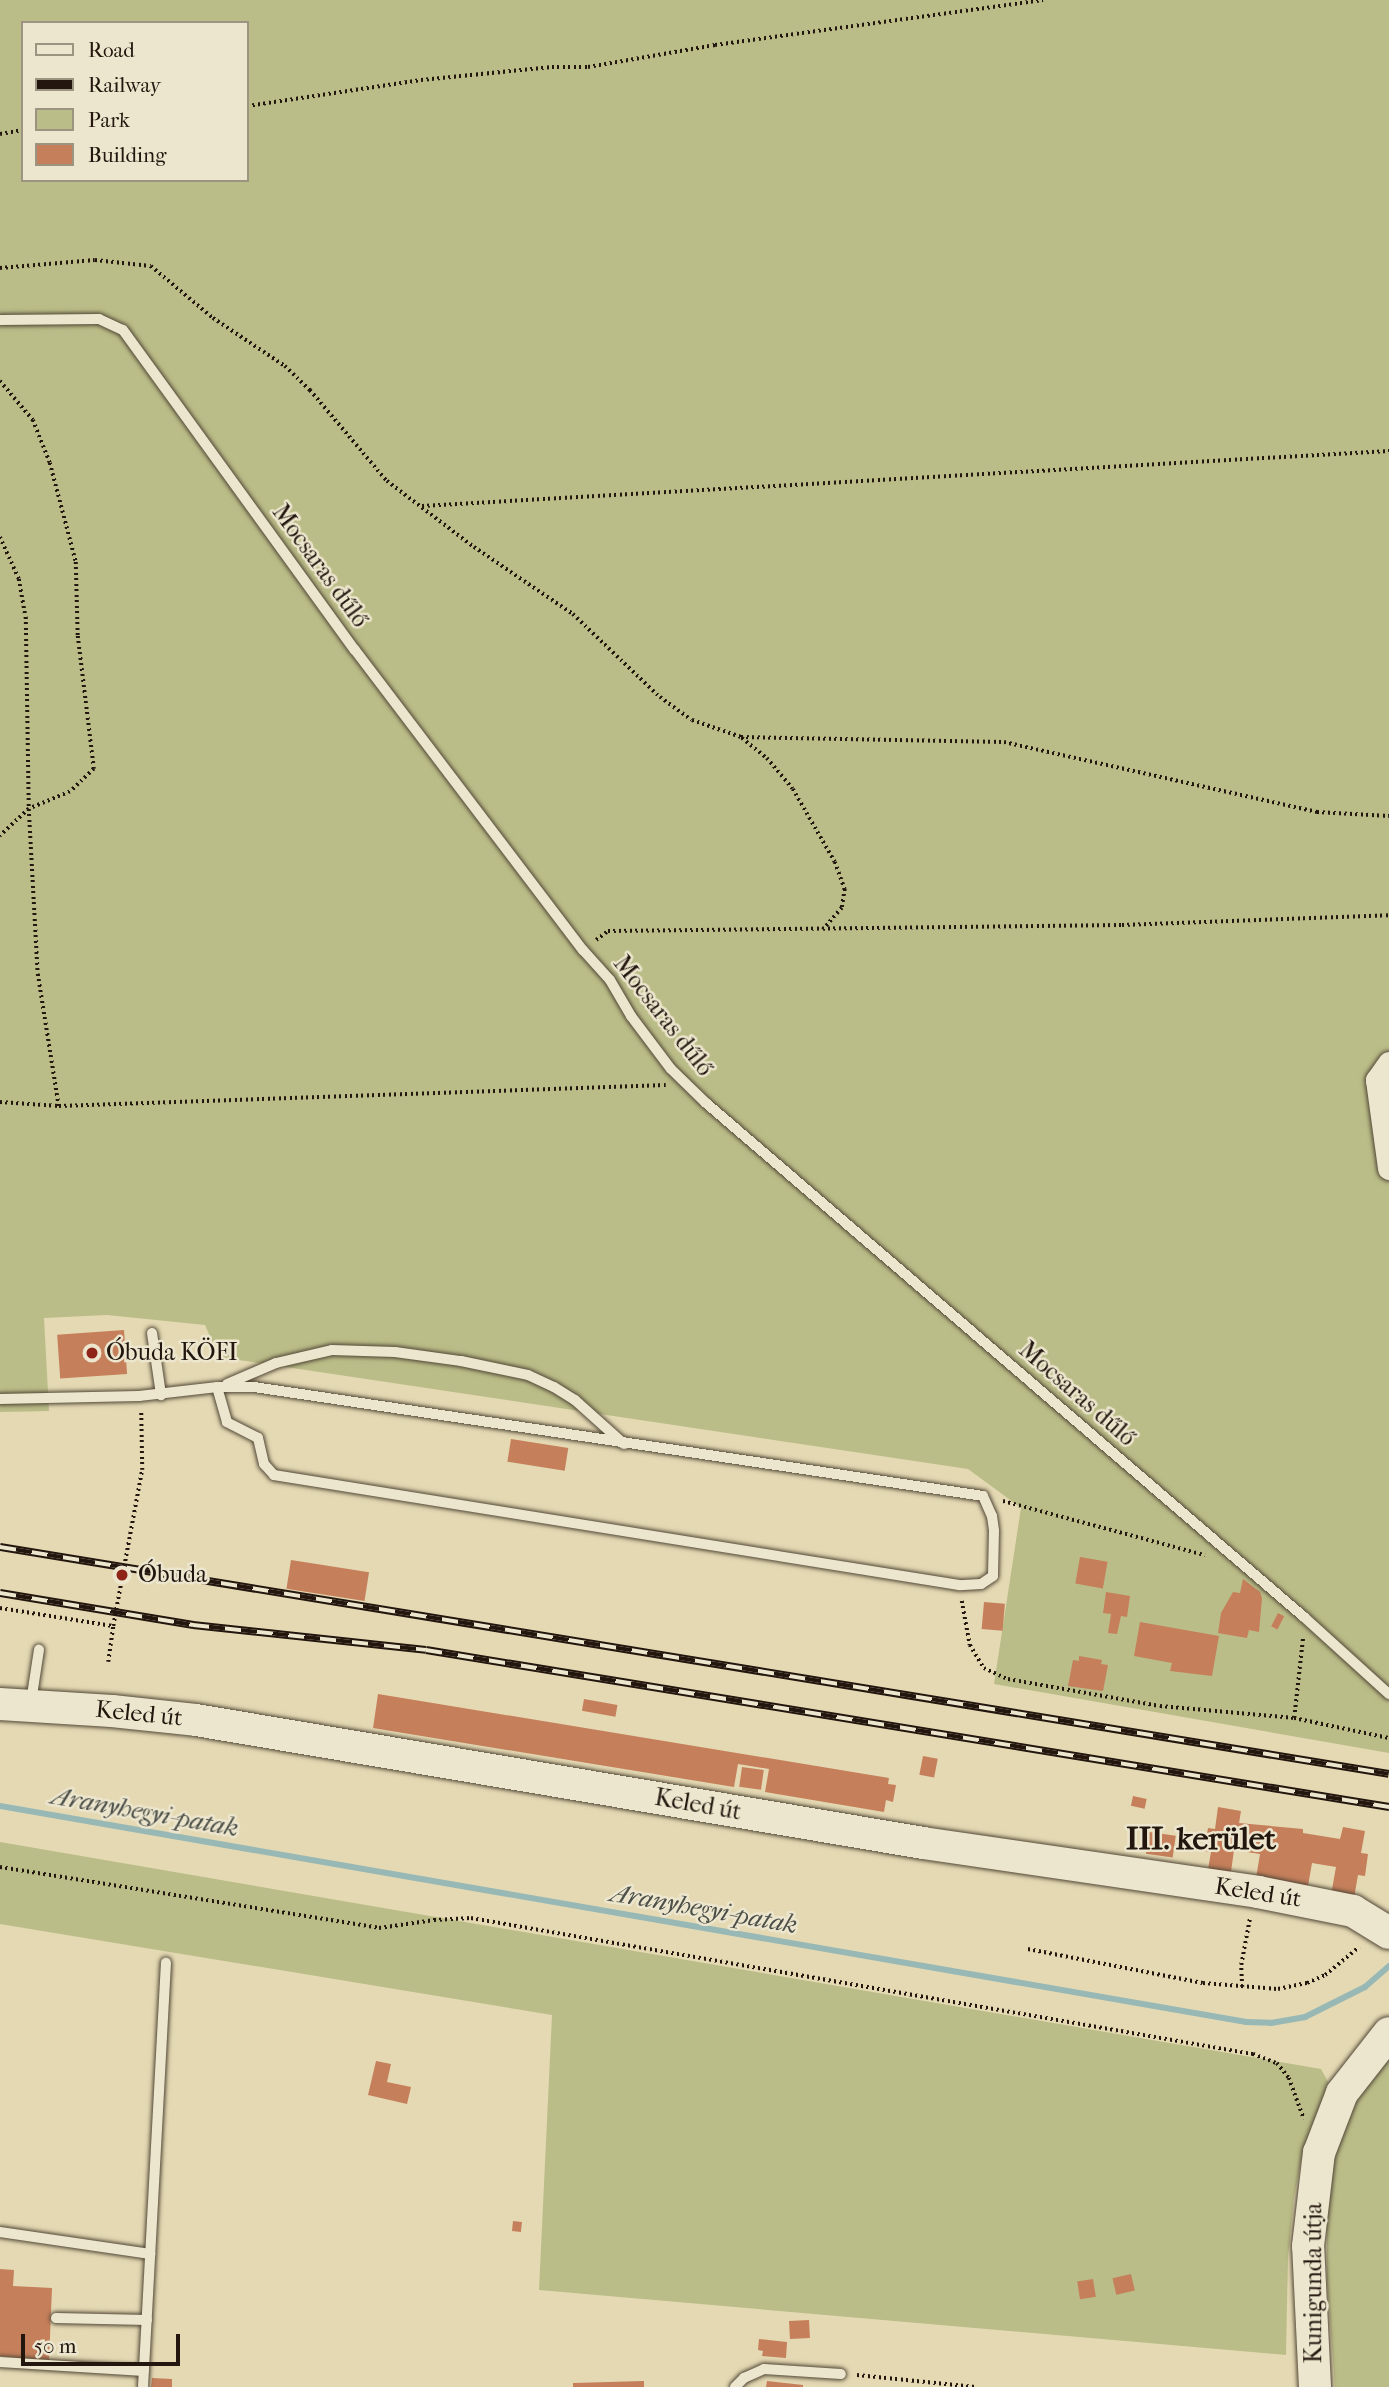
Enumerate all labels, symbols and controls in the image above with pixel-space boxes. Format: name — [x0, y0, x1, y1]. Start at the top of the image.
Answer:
legend — [21, 21, 248, 182]
text: Road — [88, 38, 135, 62]
text: Railway — [88, 73, 161, 97]
text: Park — [88, 108, 130, 132]
text: Building — [88, 143, 166, 167]
street label: Mocsaras dűlő — [266, 499, 374, 633]
street label: Mocsaras dűlő — [607, 950, 719, 1082]
street label: Mocsaras dűlő — [1013, 1336, 1141, 1452]
place label: Óbuda KÖFI — [106, 1339, 238, 1367]
marker: Óbuda KÖFI — [84, 1345, 100, 1361]
place label: Óbuda — [138, 1561, 207, 1589]
marker: Óbuda — [112, 1565, 132, 1585]
street label: Keled út — [94, 1695, 184, 1733]
water label: Aranyhegyi-patak — [49, 1780, 241, 1844]
street label: Keled út — [652, 1783, 744, 1827]
district label: III. kerület — [1126, 1820, 1276, 1858]
street label: Keled út — [1213, 1872, 1303, 1914]
water label: Aranyhegyi-patak — [608, 1877, 800, 1941]
street label: Kunigunda útja — [1300, 2203, 1328, 2363]
scale bar — [24, 2320, 184, 2364]
text: 50 m — [34, 2334, 77, 2358]

